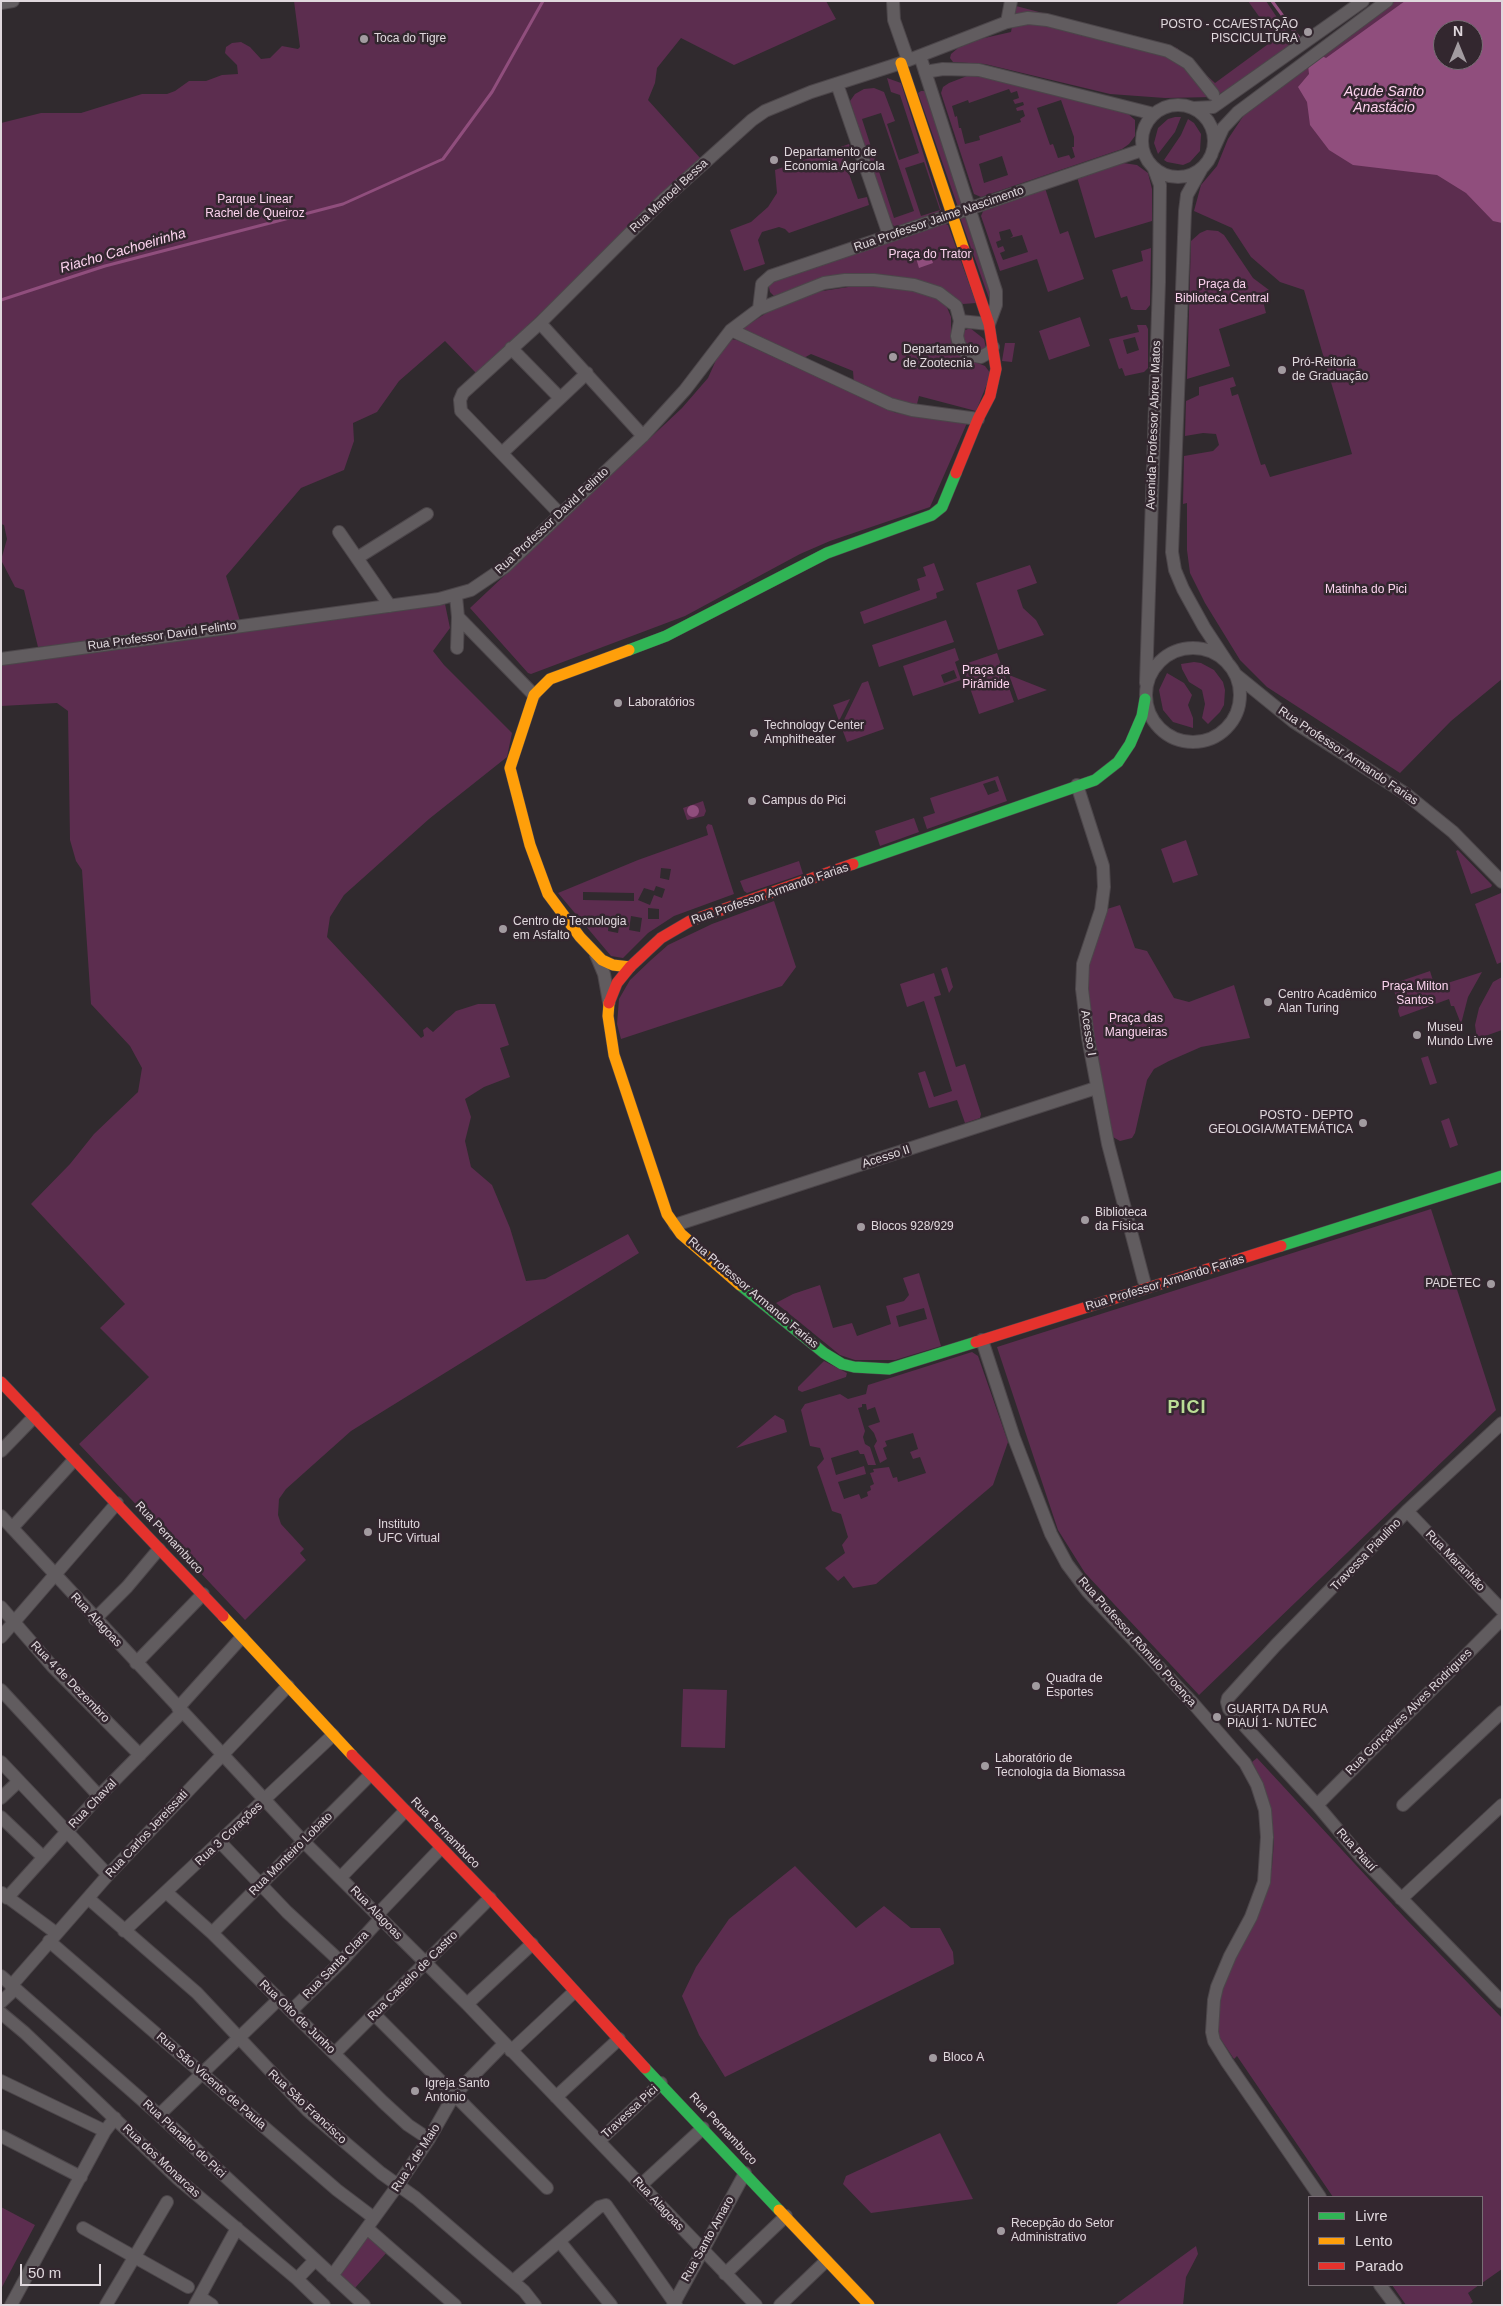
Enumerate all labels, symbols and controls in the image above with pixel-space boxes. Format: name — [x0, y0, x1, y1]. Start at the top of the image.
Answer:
place label: POSTO - CCA/ESTAÇÃO PISCICULTURA — [1160, 18, 1298, 46]
north arrow — [1433, 20, 1483, 70]
text: N — [1453, 23, 1463, 39]
marker: POSTO - CCA/ESTAÇÃO PISCICULTURA — [1302, 26, 1314, 38]
place label: Toca do Tigre — [374, 32, 446, 46]
marker: Toca do Tigre — [358, 33, 370, 45]
water label: Açude Santo Anastácio — [1344, 84, 1424, 116]
place label: Departamento de Economia Agrícola — [784, 146, 885, 174]
marker: Departamento de Economia Agrícola — [768, 154, 780, 166]
street label: Rua Manoel Bessa — [627, 156, 711, 236]
street label: Rua Professor Jaime Nascimento — [852, 183, 1026, 255]
park label: Parque Linear Rachel de Queiroz — [205, 193, 305, 221]
water label: Riacho Cachoeirinha — [58, 225, 188, 277]
park label: Praça do Trator — [889, 248, 971, 262]
park label: Praça da Biblioteca Central — [1175, 278, 1269, 306]
street label: Avenida Professor Abreu Matos — [1144, 340, 1164, 510]
place label: Departamento de Zootecnia — [903, 343, 979, 371]
marker: Departamento de Zootecnia — [887, 351, 899, 363]
place label: Pró-Reitoria de Graduação — [1292, 356, 1368, 384]
marker: Pró-Reitoria de Graduação — [1276, 364, 1288, 376]
street label: Rua Professor David Felinto — [492, 465, 612, 577]
park label: Matinha do Pici — [1325, 583, 1407, 597]
street label: Rua Professor David Felinto — [87, 618, 237, 654]
park label: Praça da Pirâmide — [962, 664, 1010, 692]
place label: Laboratórios — [628, 696, 695, 710]
marker: Laboratórios — [612, 697, 624, 709]
street label: Rua Professor Armando Farias — [1275, 704, 1421, 808]
place label: Technology Center Amphitheater — [764, 719, 864, 747]
marker: Technology Center Amphitheater — [748, 727, 760, 739]
place label: Campus do Pici — [762, 794, 846, 808]
marker: Campus do Pici — [746, 795, 758, 807]
street label: Rua Professor Armando Farias — [689, 860, 851, 928]
place label: Centro de Tecnologia em Asfalto — [513, 915, 626, 943]
marker: Centro de Tecnologia em Asfalto — [497, 923, 509, 935]
park label: Praça Milton Santos — [1382, 980, 1448, 1008]
place label: Centro Acadêmico Alan Turing — [1278, 988, 1377, 1016]
marker: Centro Acadêmico Alan Turing — [1262, 996, 1274, 1008]
street label: Acesso I — [1077, 1009, 1099, 1057]
park label: Praça das Mangueiras — [1105, 1012, 1167, 1040]
place label: Museu Mundo Livre — [1427, 1021, 1493, 1049]
marker: Museu Mundo Livre — [1411, 1029, 1423, 1041]
place label: POSTO - DEPTO GEOLOGIA/MATEMÁTICA — [1209, 1109, 1353, 1137]
marker: POSTO - DEPTO GEOLOGIA/MATEMÁTICA — [1357, 1117, 1369, 1129]
street label: Acesso II — [860, 1143, 912, 1171]
place label: Biblioteca da Física — [1095, 1206, 1147, 1234]
marker: Biblioteca da Física — [1079, 1214, 1091, 1226]
place label: Blocos 928/929 — [871, 1220, 954, 1234]
marker: Blocos 928/929 — [855, 1221, 867, 1233]
street label: Rua Professor Armando Farias — [685, 1234, 821, 1352]
street label: Rua Professor Armando Farias — [1084, 1252, 1246, 1314]
place label: PADETEC — [1425, 1277, 1481, 1291]
marker: PADETEC — [1485, 1278, 1497, 1290]
district label: PICI — [1167, 1397, 1207, 1419]
street label: Rua Pernambuco — [132, 1499, 206, 1577]
street label: Travessa Piaulino — [1328, 1516, 1404, 1594]
place label: Instituto UFC Virtual — [378, 1518, 440, 1546]
marker: Instituto UFC Virtual — [362, 1526, 374, 1538]
street label: Rua Maranhão — [1422, 1527, 1488, 1595]
street label: Rua Professor Rômulo Proença — [1075, 1574, 1199, 1710]
street label: Rua Alagoas — [67, 1590, 125, 1650]
street label: Rua 4 de Dezembro — [28, 1638, 112, 1726]
street label: Rua Gonçalves Alves Rodrigues — [1343, 1646, 1475, 1778]
place label: Quadra de Esportes — [1046, 1672, 1103, 1700]
marker: Quadra de Esportes — [1030, 1680, 1042, 1692]
place label: GUARITA DA RUA PIAUÍ 1- NUTEC — [1227, 1703, 1328, 1731]
marker: GUARITA DA RUA PIAUÍ 1- NUTEC — [1211, 1711, 1223, 1723]
place label: Laboratório de Tecnologia da Biomassa — [995, 1752, 1125, 1780]
marker: Laboratório de Tecnologia da Biomassa — [979, 1760, 991, 1772]
street label: Rua Chaval — [66, 1776, 120, 1832]
street label: Rua Carlos Jereissati — [103, 1787, 191, 1881]
street label: Rua Pernambuco — [407, 1794, 483, 1872]
street label: Rua 3 Corações — [192, 1799, 266, 1869]
street label: Rua Monteiro Lobato — [246, 1809, 336, 1899]
street label: Rua Piauí — [1333, 1826, 1379, 1874]
street label: Rua Alagoas — [347, 1883, 405, 1943]
street label: Rua Santa Clara — [300, 1928, 372, 2002]
street label: Rua Castelo de Castro — [365, 1928, 461, 2024]
street label: Rua Oito de Junho — [256, 1977, 338, 2057]
street label: Rua São Vicente de Paula — [153, 2029, 269, 2133]
place label: Bloco A — [943, 2051, 984, 2065]
marker: Bloco A — [927, 2052, 939, 2064]
street label: Rua São Francisco — [265, 2067, 349, 2147]
place label: Igreja Santo Antonio — [425, 2077, 490, 2105]
street label: Travessa Pici — [599, 2082, 661, 2142]
marker: Igreja Santo Antonio — [409, 2085, 421, 2097]
street label: Rua Pernambuco — [686, 2090, 760, 2168]
street label: Rua Planalto do Pici — [140, 2097, 228, 2181]
street label: Rua dos Monarcas — [119, 2121, 203, 2201]
street label: Rua 2 de Maio — [389, 2121, 443, 2195]
street label: Rua Alagoas — [629, 2174, 687, 2234]
street label: Rua Santo Amaro — [679, 2194, 737, 2284]
legend — [1308, 2196, 1483, 2286]
text: Livre — [1355, 2207, 1388, 2224]
place label: Recepção do Setor Administrativo — [1011, 2217, 1114, 2245]
marker: Recepção do Setor Administrativo — [995, 2225, 1007, 2237]
text: Lento — [1355, 2232, 1393, 2249]
scale bar — [22, 2254, 104, 2286]
text: Parado — [1355, 2257, 1403, 2274]
text: 50 m — [28, 2264, 61, 2281]

